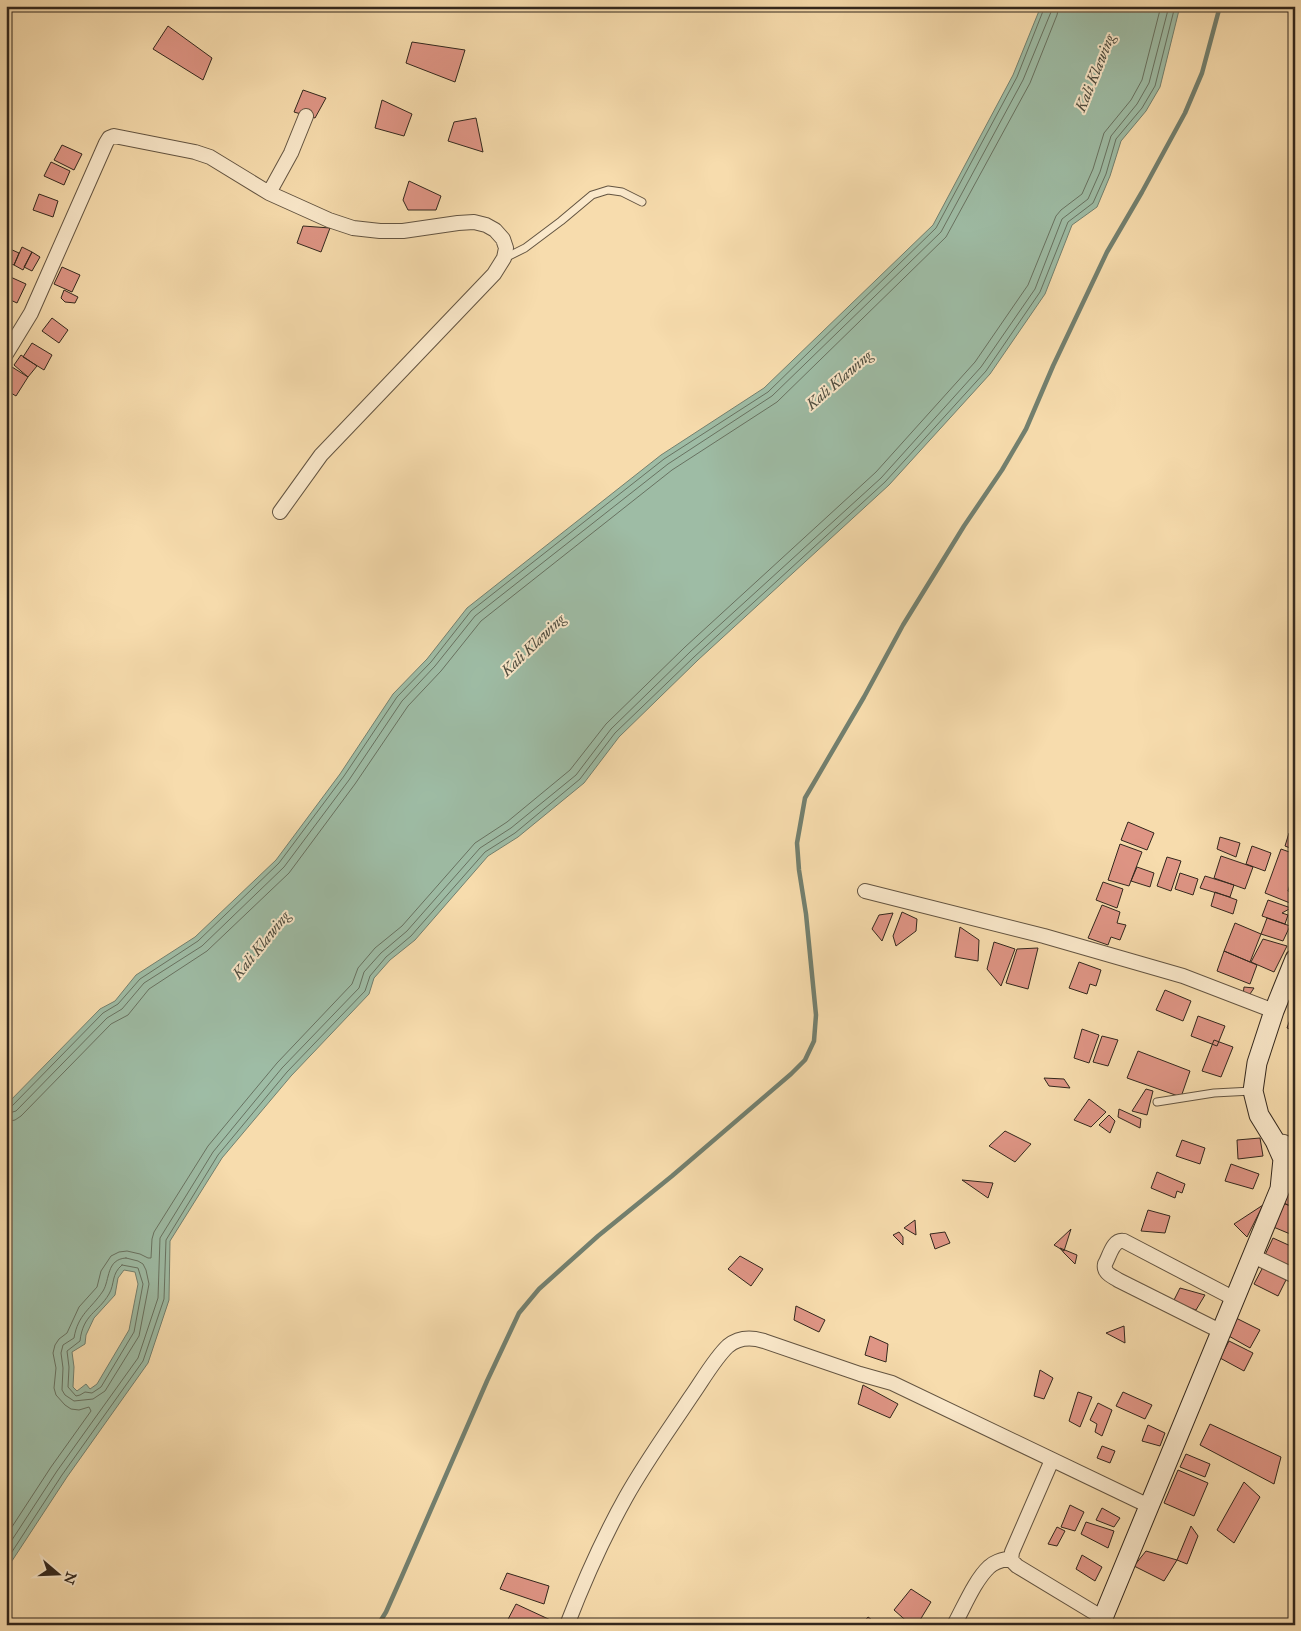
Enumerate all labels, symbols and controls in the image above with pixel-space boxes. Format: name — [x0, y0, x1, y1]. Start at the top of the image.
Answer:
water label: Kali Klawing — [1071, 31, 1119, 115]
water label: Kali Klawing — [802, 346, 877, 414]
water label: Kali Klawing — [497, 609, 570, 681]
water label: Kali Klawing — [228, 907, 295, 983]
north arrow — [32, 1548, 82, 1598]
text: N — [60, 1570, 80, 1587]

